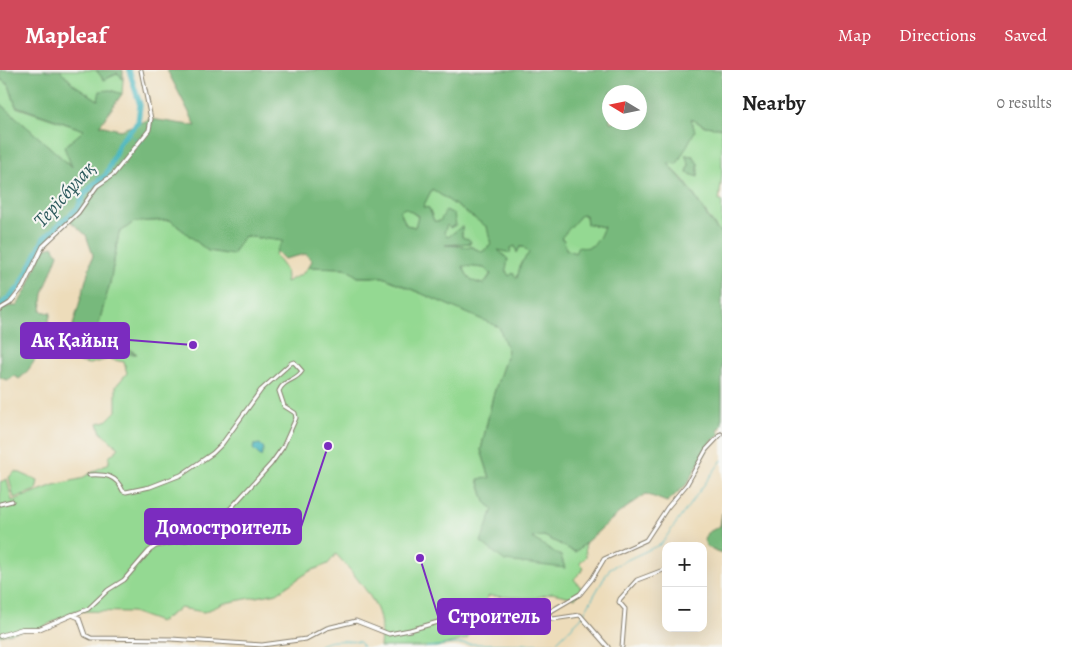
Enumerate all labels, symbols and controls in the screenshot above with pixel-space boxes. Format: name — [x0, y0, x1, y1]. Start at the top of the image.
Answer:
text: Mapleaf — [25, 19, 107, 51]
text: Map — [838, 23, 871, 47]
text: Directions — [899, 23, 976, 47]
text: Saved — [1004, 23, 1047, 47]
north arrow — [602, 85, 647, 130]
text: Nearby — [742, 89, 805, 117]
text: 0 results — [996, 92, 1052, 114]
water label: Терісбұлақ — [27, 155, 101, 233]
callout: Ақ Қайың — [21, 323, 129, 358]
text: Ақ Қайың — [30, 327, 119, 354]
callout: Домостроитель — [145, 509, 301, 544]
text: Домостроитель — [155, 514, 291, 541]
map controls — [662, 542, 707, 632]
button: + — [662, 542, 707, 587]
button: − — [662, 587, 707, 632]
callout: Строитель — [438, 599, 550, 634]
text: Строитель — [448, 603, 540, 630]

